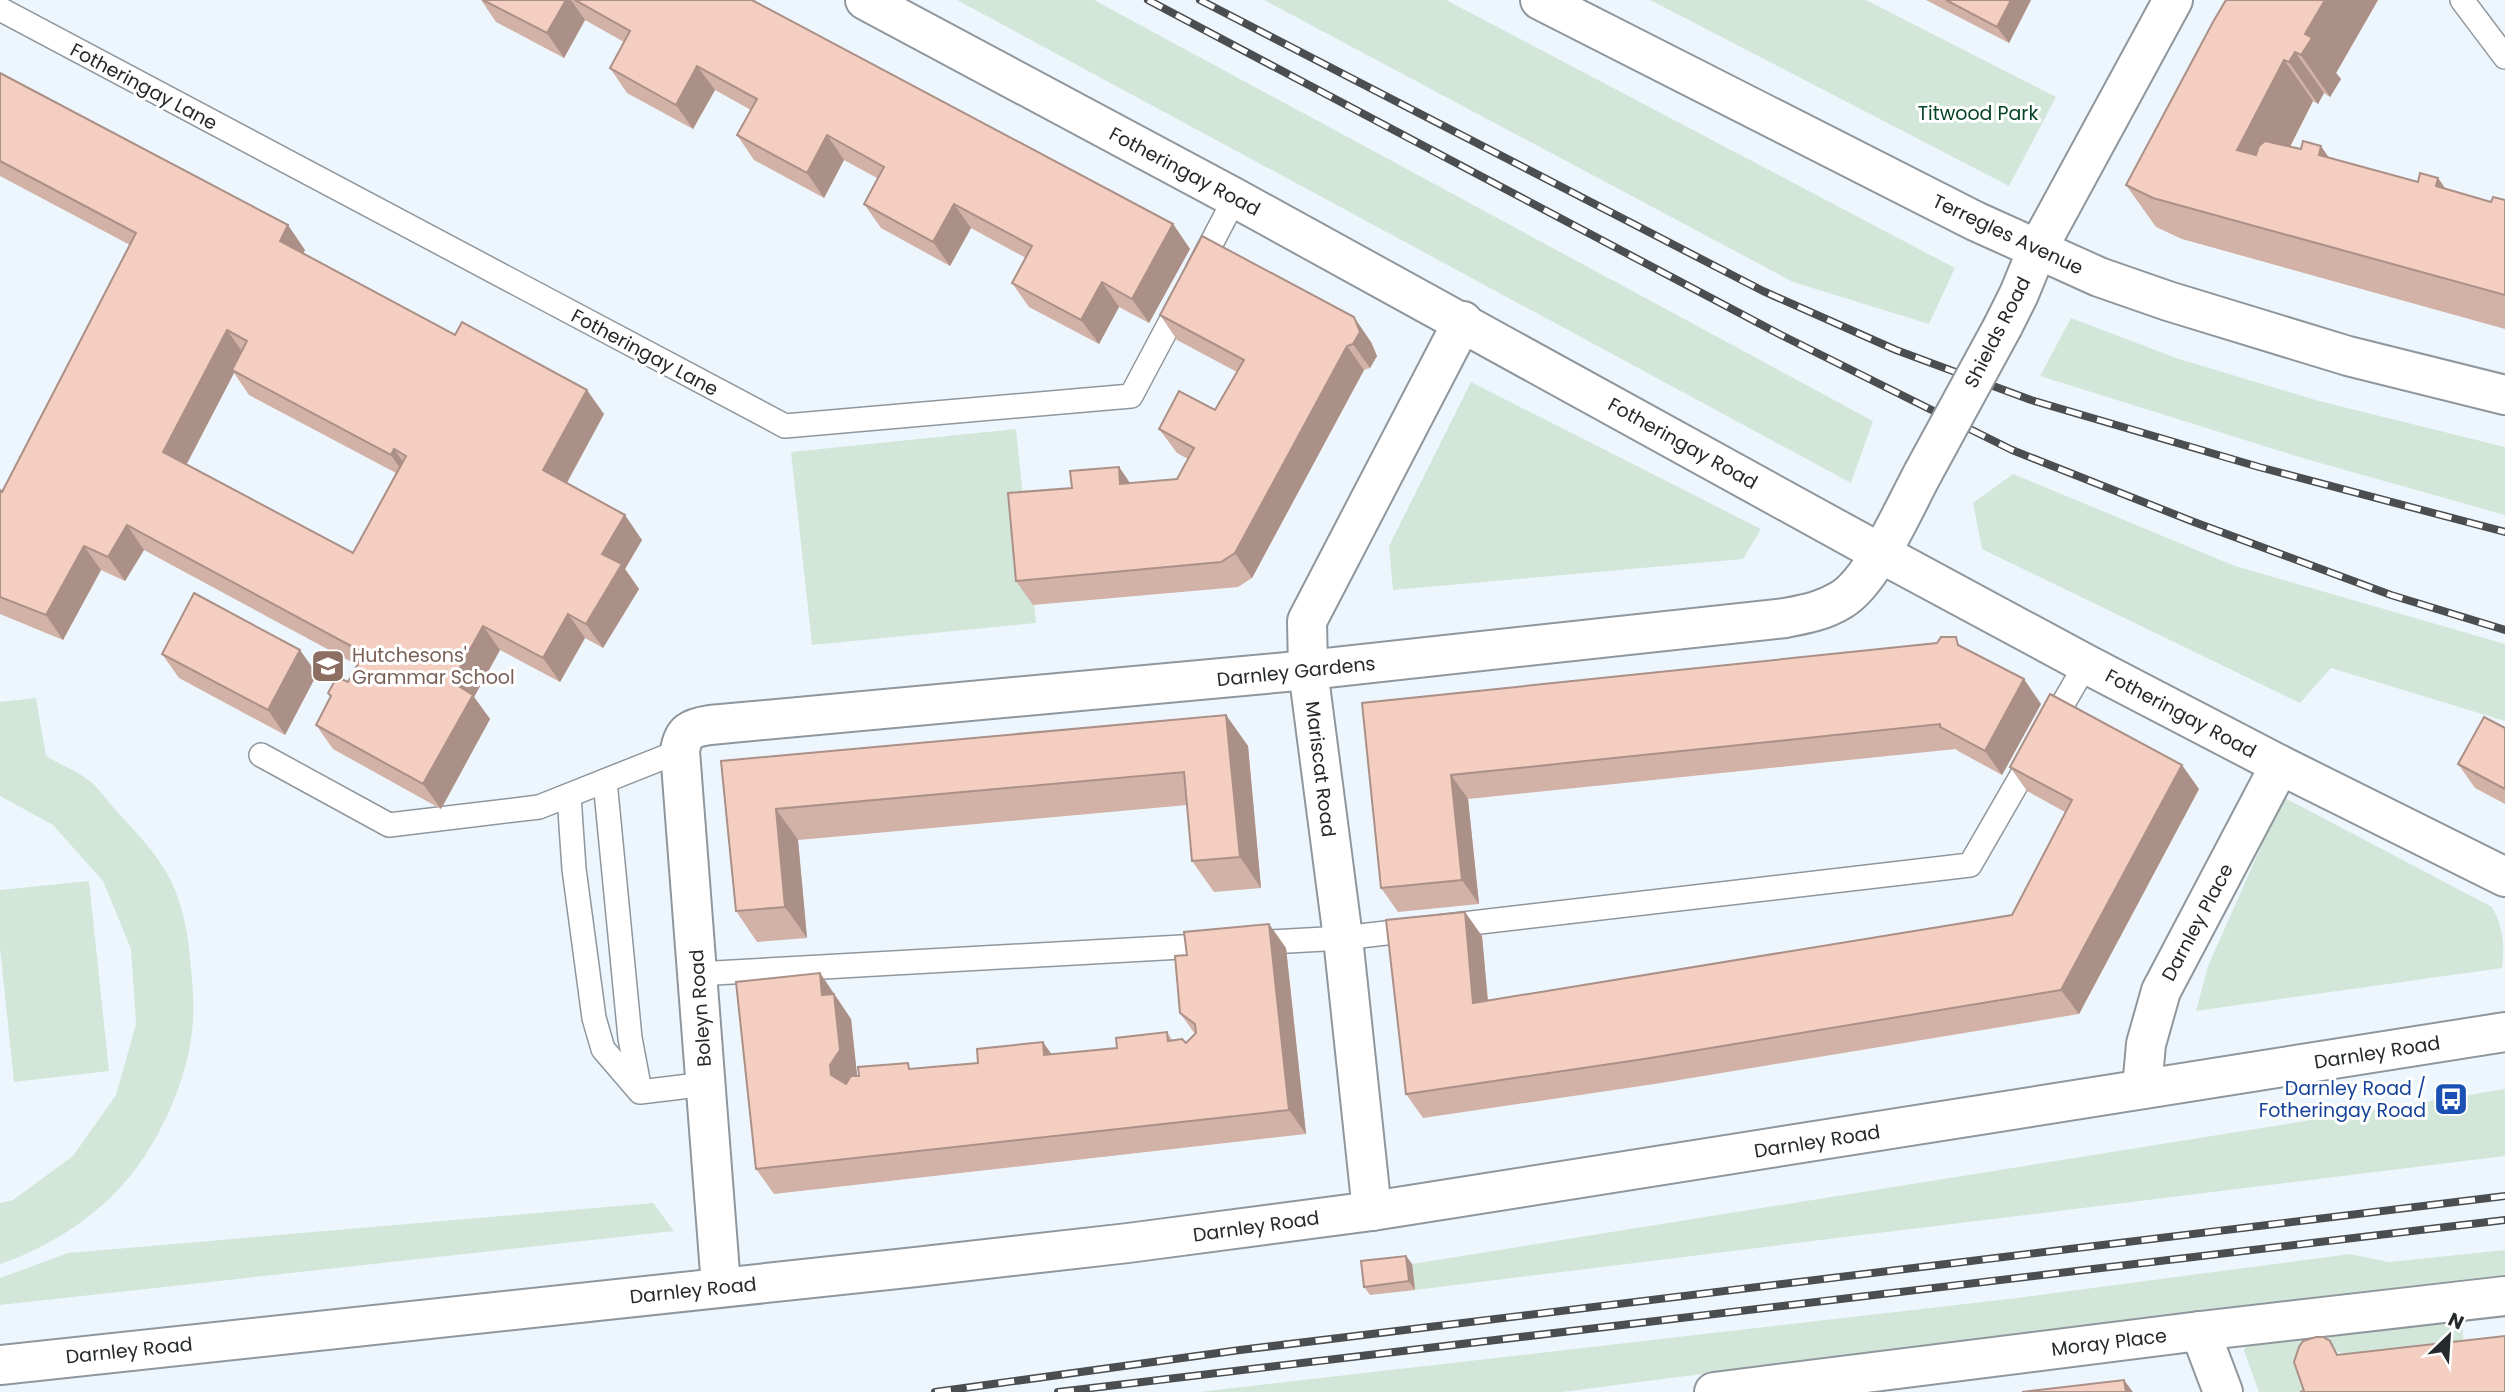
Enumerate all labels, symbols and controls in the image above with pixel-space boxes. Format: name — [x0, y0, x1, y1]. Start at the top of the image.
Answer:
street label: Fotheringay Lane — [65, 36, 222, 137]
park label: Titwood Park — [1918, 100, 2038, 127]
street label: Fotheringay Road — [1105, 120, 1265, 223]
street label: Terregles Avenue — [1928, 188, 2088, 281]
street label: Shields Road — [1958, 272, 2037, 393]
street label: Fotheringay Lane — [566, 302, 723, 403]
street label: Fotheringay Road — [1603, 391, 1762, 496]
place label: Hutchesons' Grammar School — [352, 642, 515, 691]
school or university icon: Hutchesons' Grammar School — [309, 647, 347, 685]
street label: Darnley Gardens — [1215, 650, 1377, 693]
street label: Fotheringay Road — [2101, 662, 2261, 765]
street label: Mariscat Road — [1299, 700, 1342, 839]
street label: Darnley Place — [2155, 859, 2240, 986]
street label: Boleyn Road — [683, 948, 718, 1068]
street label: Darnley Road — [2312, 1029, 2442, 1076]
place label: Darnley Road / Fotheringay Road — [2259, 1075, 2426, 1124]
bus stop icon: Darnley Road / Fotheringay Road — [2432, 1080, 2470, 1118]
street label: Darnley Road — [1752, 1118, 1882, 1165]
street label: Darnley Road — [1191, 1204, 1321, 1249]
street label: Darnley Road — [628, 1270, 758, 1311]
north arrow — [2414, 1301, 2484, 1371]
text: N — [2444, 1306, 2468, 1336]
street label: Moray Place — [2050, 1322, 2168, 1363]
street label: Darnley Road — [64, 1330, 194, 1371]

